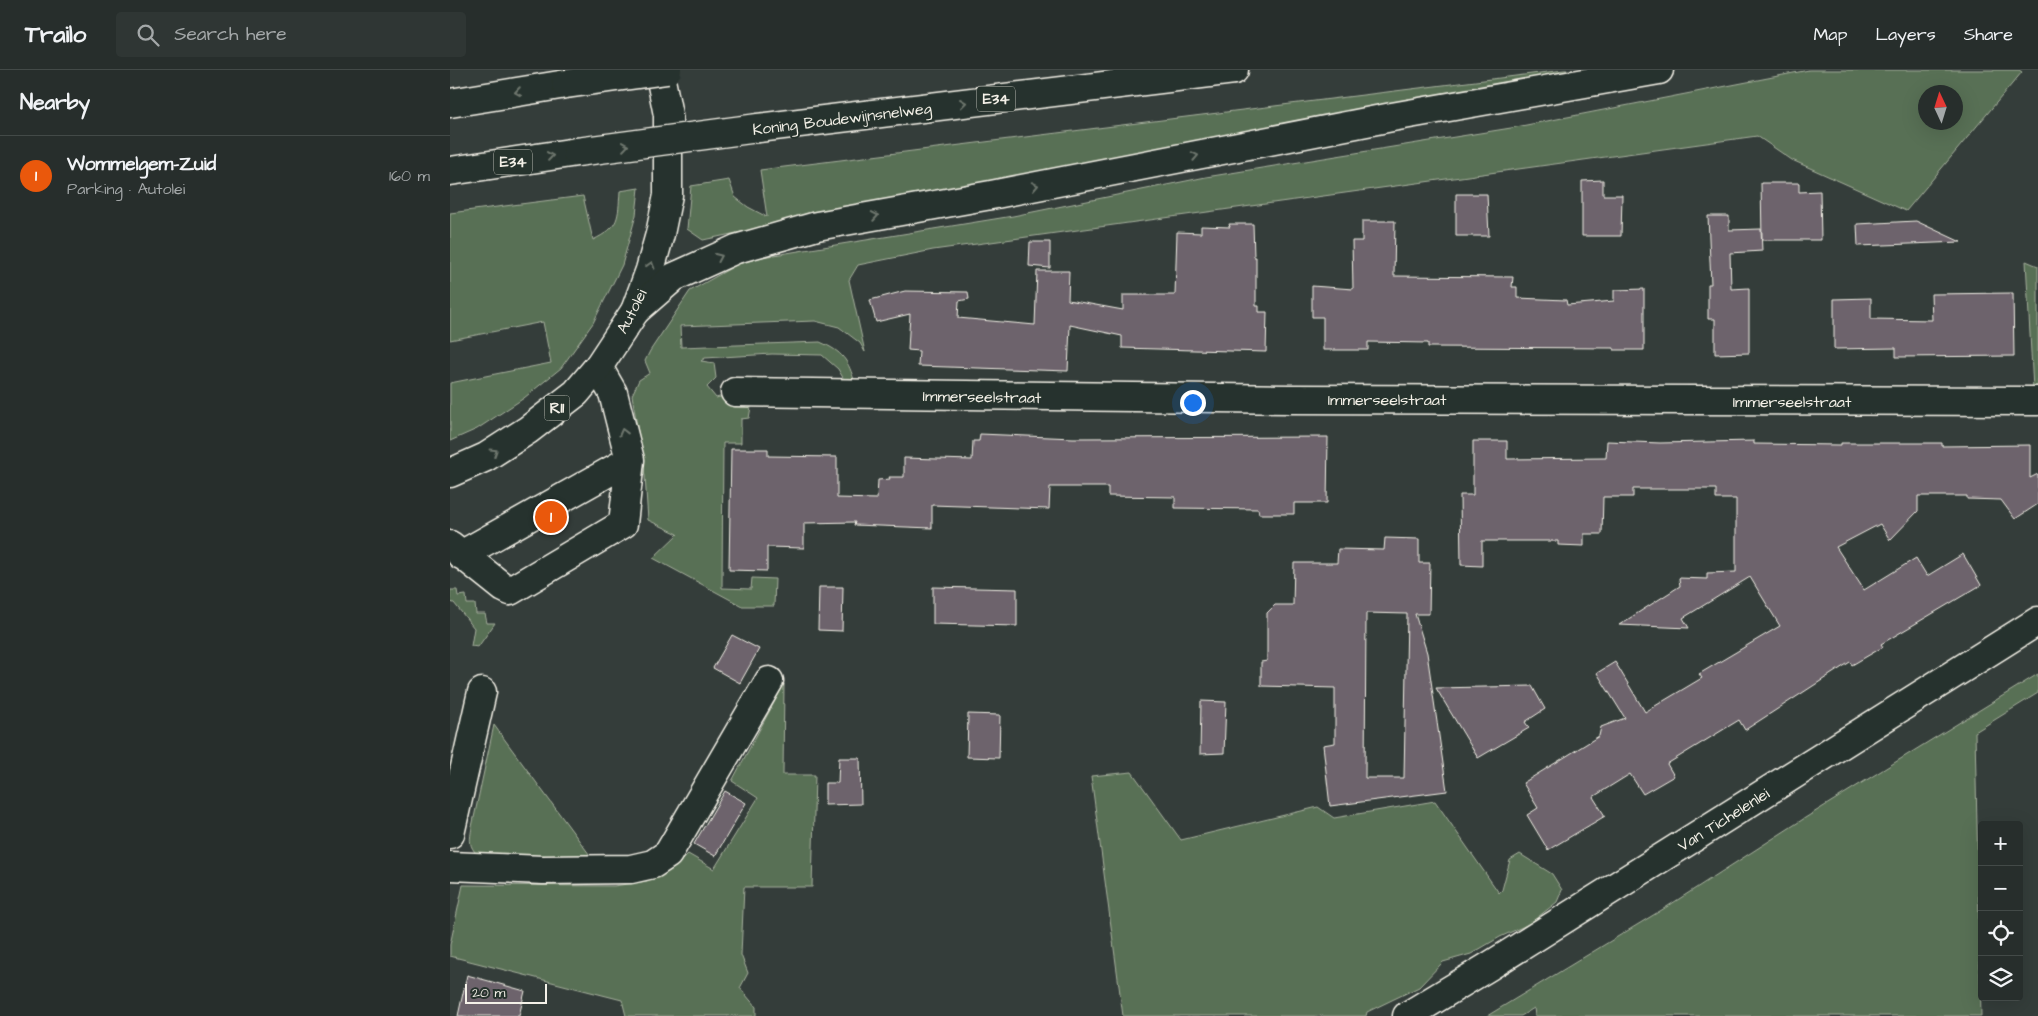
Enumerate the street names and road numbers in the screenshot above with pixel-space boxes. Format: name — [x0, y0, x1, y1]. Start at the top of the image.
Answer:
road number: E34 — [977, 86, 1015, 112]
street label: Koning Boudewijnsnelweg — [751, 97, 933, 142]
road number: E34 — [494, 150, 532, 174]
street label: Autolei — [611, 285, 653, 338]
street label: Immerseelstraat — [922, 385, 1042, 409]
street label: Immerseelstraat — [1328, 389, 1447, 411]
street label: Immerseelstraat — [1733, 391, 1852, 413]
road number: R11 — [544, 396, 570, 420]
street label: Van Tichelenlei — [1673, 783, 1774, 857]

